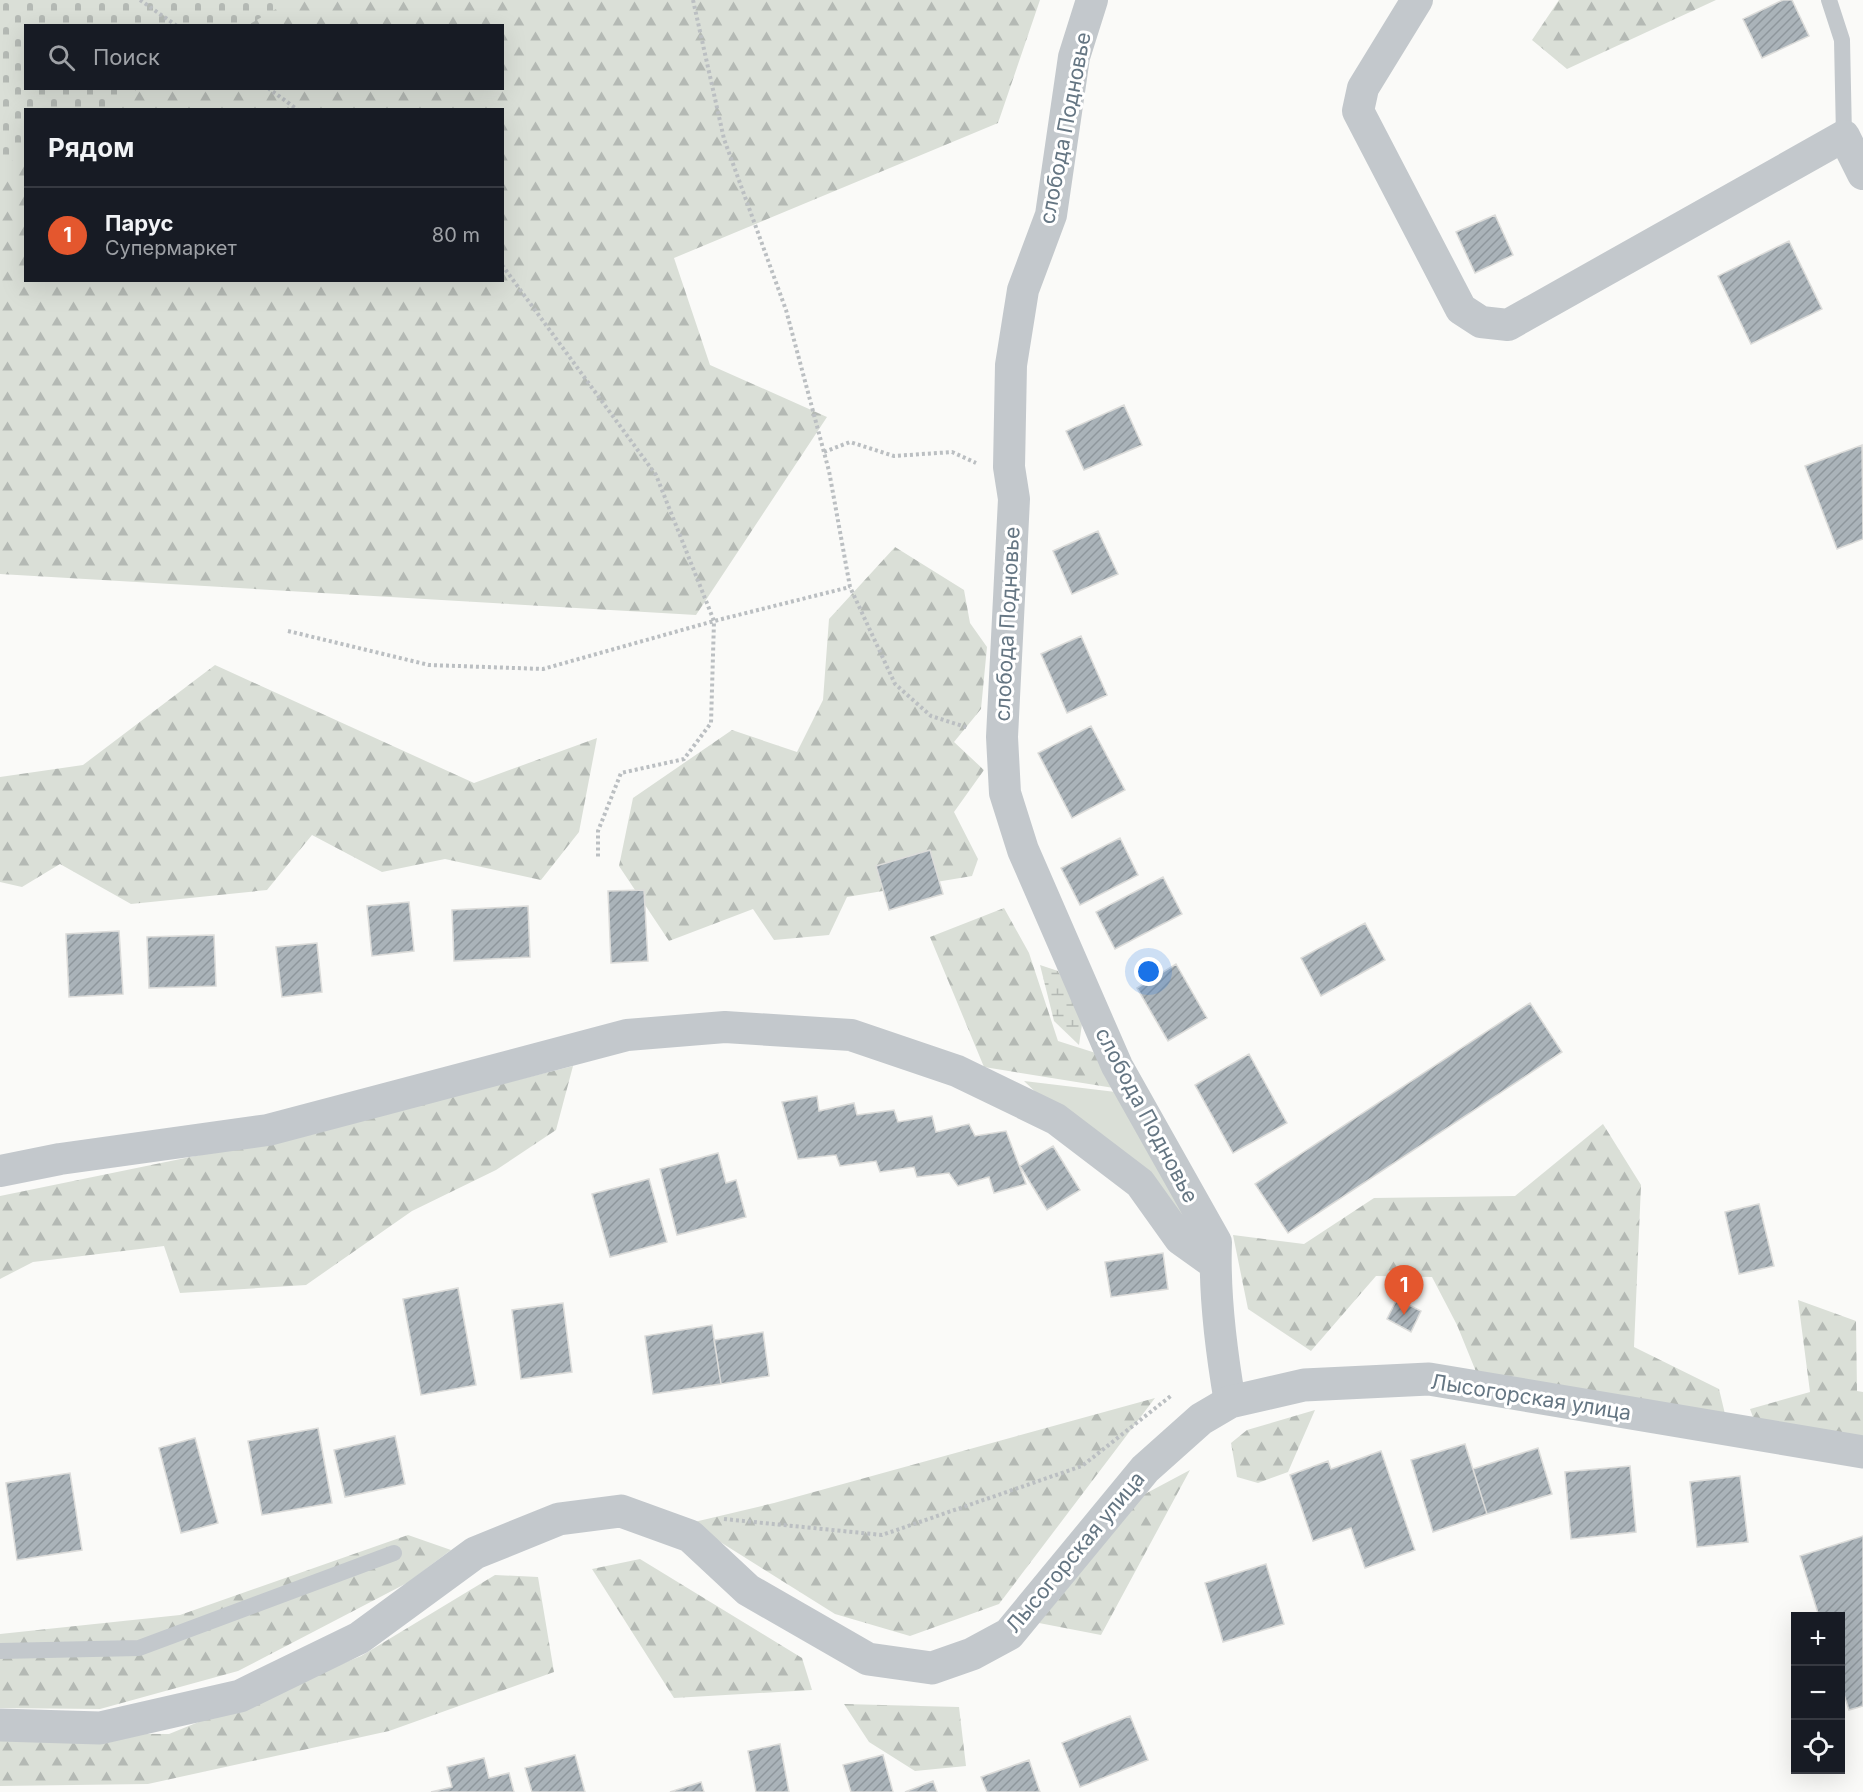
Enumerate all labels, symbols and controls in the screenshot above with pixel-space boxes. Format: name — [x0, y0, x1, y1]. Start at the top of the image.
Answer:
search box — [24, 24, 504, 90]
street label: слобода Подновье — [1034, 30, 1096, 226]
icon: search — [45, 41, 78, 74]
text: Поиск — [93, 44, 160, 70]
text: Рядом — [48, 132, 134, 163]
text: Парус — [105, 210, 173, 236]
text: 1 — [63, 223, 72, 247]
text: 80 m — [432, 223, 480, 247]
text: Супермаркет — [105, 236, 237, 260]
street label: слобода Подновье — [989, 526, 1025, 722]
your location — [1134, 957, 1163, 986]
street label: слобода Подновье — [1090, 1023, 1204, 1207]
pin: 1 — [1384, 1266, 1424, 1315]
street label: Лысогорская улица — [1429, 1369, 1633, 1425]
street label: Лысогорская улица — [1000, 1466, 1150, 1638]
map controls — [1791, 1612, 1845, 1774]
button: + — [1791, 1612, 1845, 1666]
button: − — [1791, 1666, 1845, 1720]
button: locate — [1791, 1720, 1845, 1774]

